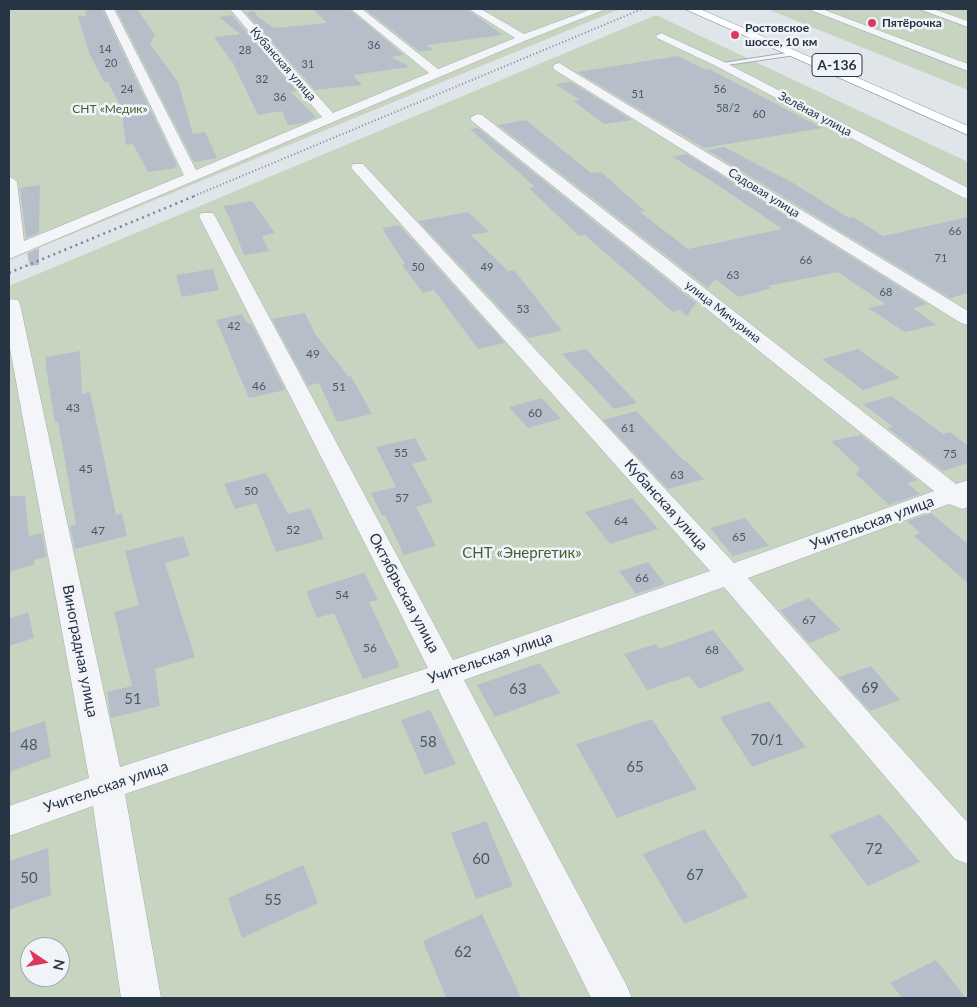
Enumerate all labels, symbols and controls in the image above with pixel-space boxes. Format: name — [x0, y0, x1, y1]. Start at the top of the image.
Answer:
place label: Пятёрочка — [882, 16, 942, 30]
marker: Пятёрочка — [866, 17, 878, 29]
place label: Ростовское шоссе, 10 км — [745, 21, 817, 49]
street label: Кубанская улица — [247, 24, 319, 104]
marker: Ростовское шоссе, 10 км — [729, 29, 741, 41]
house number: 36 — [368, 38, 380, 52]
house number: 14 — [99, 42, 111, 56]
house number: 28 — [239, 43, 251, 57]
road number: А-136 — [812, 54, 862, 76]
house number: 20 — [105, 56, 117, 70]
house number: 31 — [302, 57, 314, 71]
house number: 32 — [256, 72, 268, 86]
house number: 24 — [121, 82, 133, 96]
house number: 56 — [714, 82, 726, 96]
house number: 51 — [632, 87, 644, 101]
street label: Зелёная улица — [776, 89, 854, 139]
house number: 36 — [274, 90, 286, 104]
house number: 58/2 — [716, 101, 740, 115]
park label: СНТ «Медик» — [72, 102, 148, 116]
house number: 60 — [753, 107, 765, 121]
street label: Садовая улица — [726, 165, 802, 221]
house number: 66 — [949, 224, 961, 238]
house number: 71 — [935, 251, 947, 265]
house number: 66 — [800, 253, 812, 267]
house number: 50 — [412, 260, 424, 274]
house number: 49 — [481, 260, 493, 274]
house number: 63 — [727, 268, 739, 282]
street label: улица Мичурина — [682, 278, 764, 346]
house number: 68 — [880, 285, 892, 299]
house number: 53 — [517, 302, 529, 316]
house number: 42 — [228, 319, 240, 333]
house number: 49 — [306, 347, 320, 361]
house number: 46 — [252, 379, 266, 393]
house number: 51 — [332, 380, 346, 394]
house number: 43 — [66, 401, 80, 415]
house number: 60 — [528, 406, 542, 420]
house number: 61 — [621, 421, 635, 435]
house number: 55 — [394, 446, 408, 460]
house number: 75 — [943, 447, 957, 461]
street label: Кубанская улица — [620, 456, 712, 554]
house number: 45 — [79, 462, 93, 476]
house number: 63 — [670, 468, 684, 482]
house number: 50 — [244, 484, 258, 498]
house number: 57 — [395, 491, 409, 505]
street label: Учительская улица — [807, 492, 937, 554]
house number: 64 — [614, 514, 628, 528]
house number: 52 — [286, 523, 300, 537]
house number: 47 — [91, 524, 105, 538]
street label: Октябрьская улица — [365, 530, 443, 656]
house number: 65 — [732, 530, 746, 544]
park label: СНТ «Энергетик» — [462, 544, 582, 562]
house number: 66 — [635, 571, 649, 585]
street label: Виноградная улица — [58, 583, 102, 719]
house number: 54 — [335, 588, 349, 602]
house number: 67 — [802, 613, 816, 627]
street label: Учительская улица — [425, 628, 555, 688]
house number: 56 — [363, 641, 377, 655]
house number: 68 — [705, 643, 719, 657]
house number: 69 — [861, 679, 879, 697]
house number: 63 — [509, 680, 527, 698]
house number: 51 — [124, 690, 142, 708]
house number: 70/1 — [751, 731, 783, 749]
house number: 58 — [419, 733, 437, 751]
house number: 48 — [20, 736, 38, 754]
street label: Учительская улица — [41, 757, 171, 817]
house number: 65 — [626, 758, 644, 776]
house number: 72 — [865, 840, 883, 858]
house number: 60 — [472, 850, 490, 868]
house number: 67 — [686, 866, 704, 884]
house number: 50 — [20, 869, 38, 887]
house number: 55 — [264, 891, 282, 909]
north arrow — [20, 937, 70, 987]
house number: 62 — [454, 943, 472, 961]
text: N — [50, 958, 69, 972]

